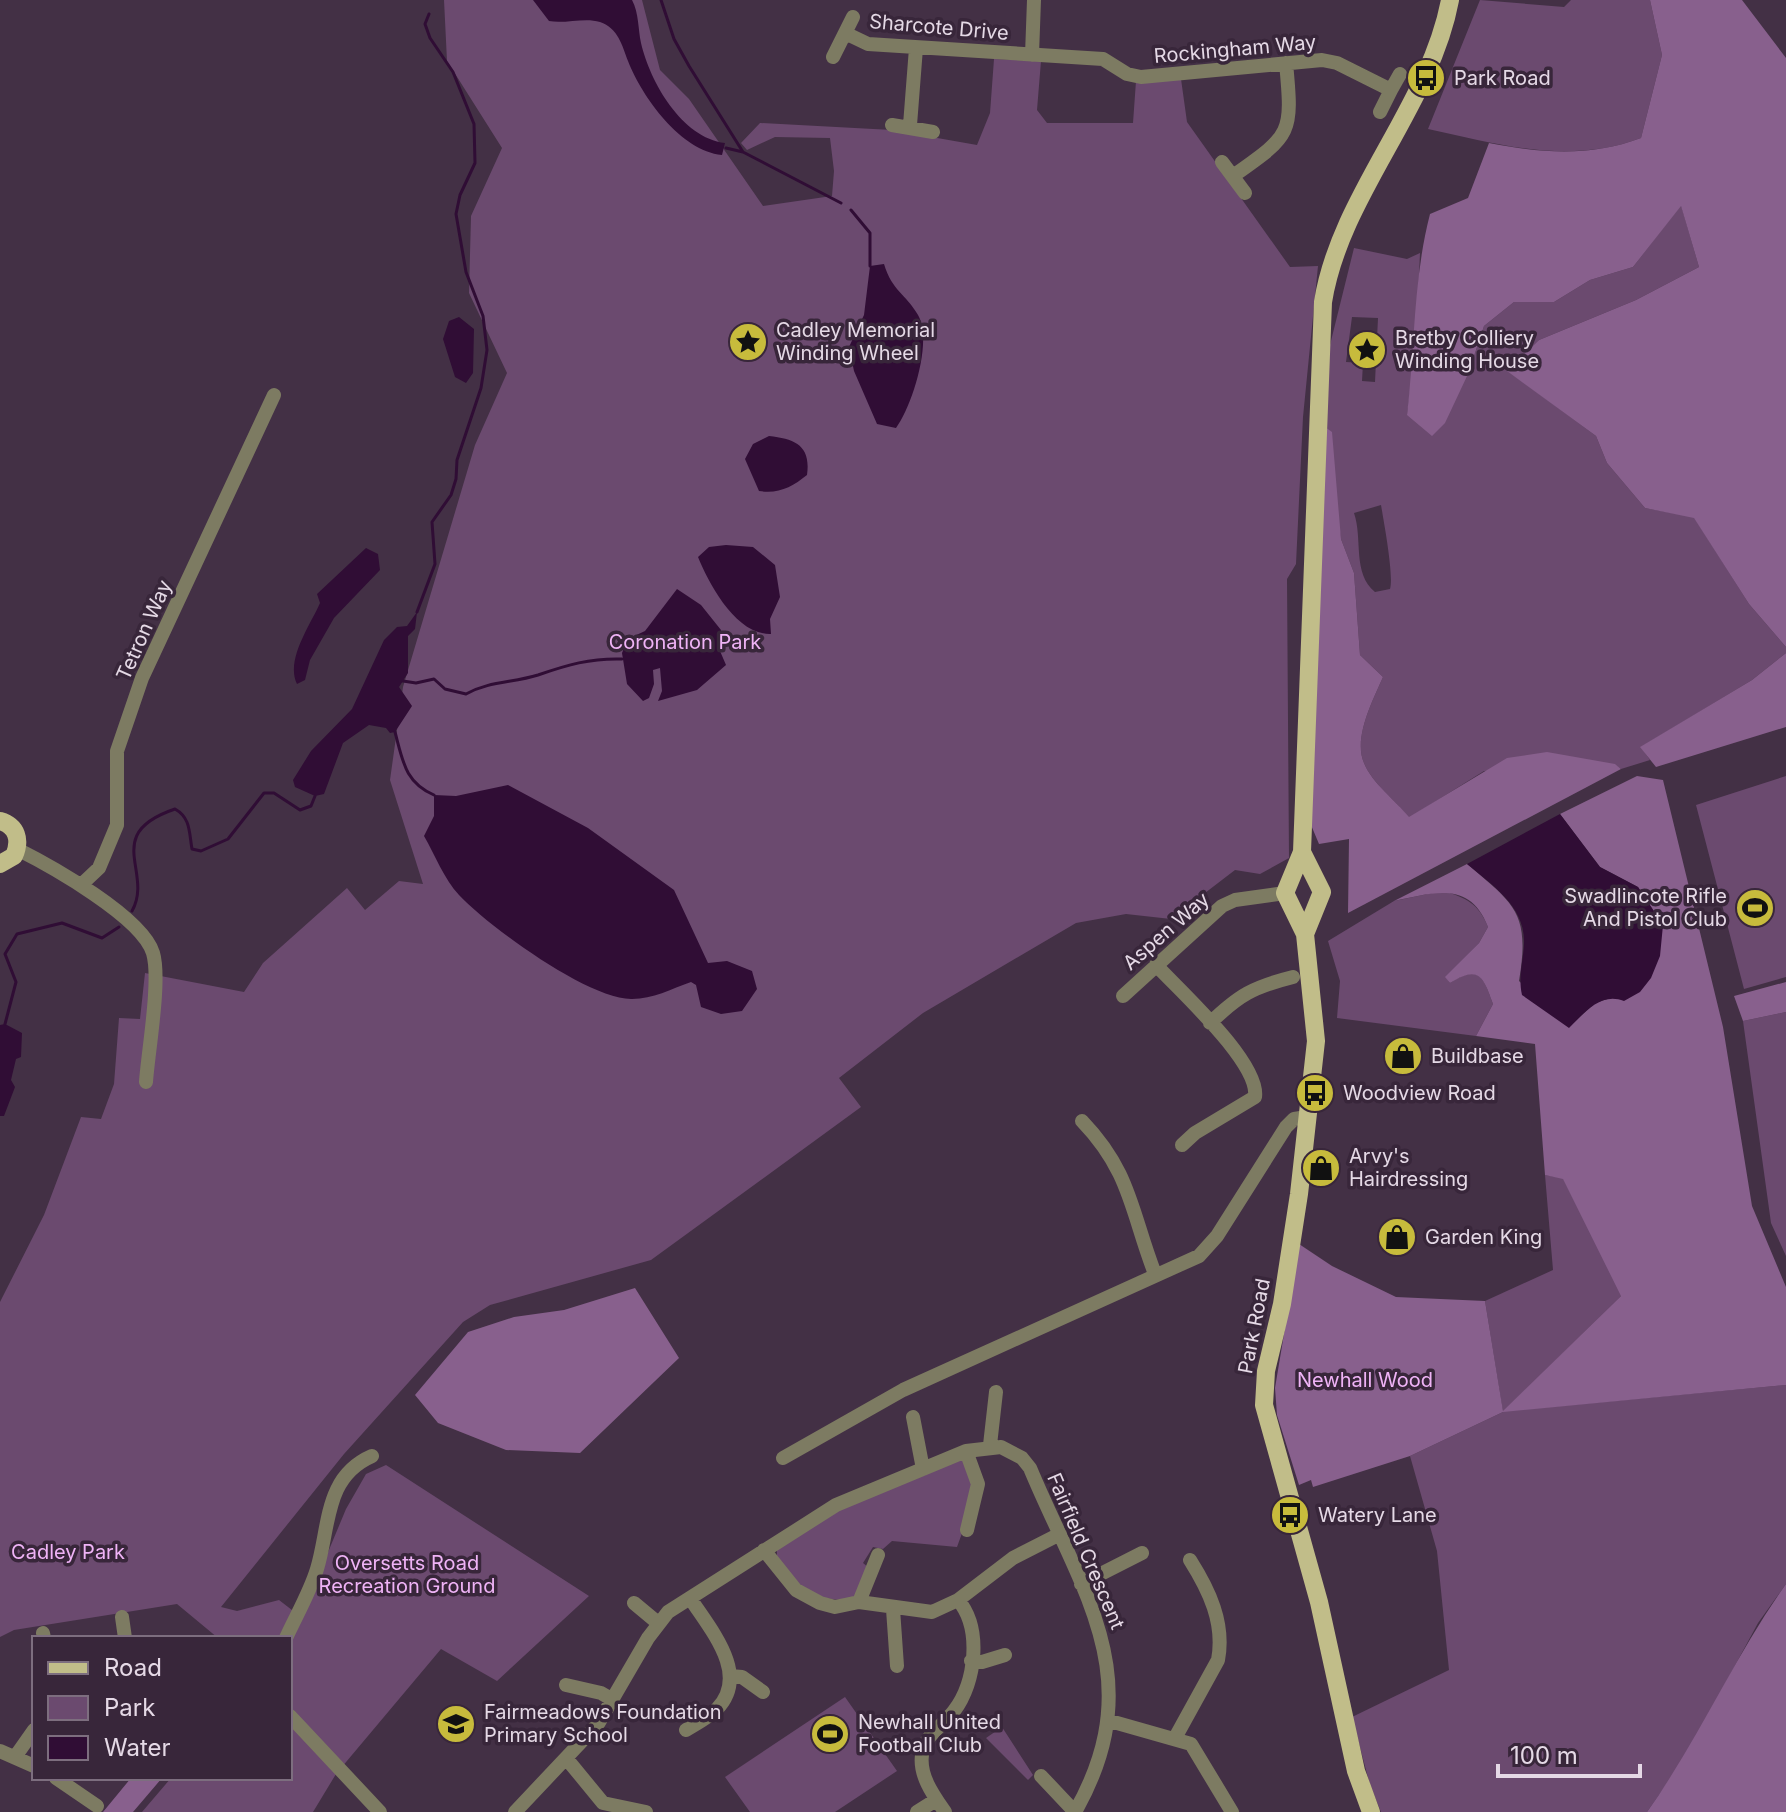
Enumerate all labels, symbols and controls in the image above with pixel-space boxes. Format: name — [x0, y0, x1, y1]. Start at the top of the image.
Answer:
street label: Sharcote Drive — [868, 9, 1010, 45]
street label: Rockingham Way — [1153, 30, 1317, 68]
bus stop icon: Park Road — [1405, 57, 1447, 99]
place label: Park Road — [1454, 66, 1551, 90]
place label: Cadley Memorial Winding Wheel — [776, 318, 935, 365]
place icon: Cadley Memorial Winding Wheel — [727, 321, 769, 363]
place label: Bretby Colliery Winding House — [1395, 326, 1539, 373]
place icon: Bretby Colliery Winding House — [1346, 329, 1388, 371]
street label: Tetron Way — [111, 576, 177, 684]
park label: Coronation Park — [609, 630, 761, 654]
place label: Swadlincote Rifle And Pistol Club — [1564, 884, 1727, 931]
street label: Aspen Way — [1118, 887, 1214, 975]
sports icon: Swadlincote Rifle And Pistol Club — [1734, 887, 1776, 929]
shop icon: Buildbase — [1382, 1035, 1424, 1077]
place label: Buildbase — [1431, 1044, 1524, 1068]
bus stop icon: Woodview Road — [1294, 1072, 1336, 1114]
place label: Woodview Road — [1343, 1081, 1496, 1105]
place label: Arvy's Hairdressing — [1349, 1144, 1468, 1191]
shop icon: Arvy's Hairdressing — [1300, 1147, 1342, 1189]
shop icon: Garden King — [1376, 1216, 1418, 1258]
place label: Garden King — [1425, 1225, 1542, 1249]
street label: Park Road — [1233, 1276, 1275, 1376]
park label: Newhall Wood — [1297, 1368, 1433, 1392]
street label: Fairfield Crescent — [1042, 1469, 1130, 1633]
bus stop icon: Watery Lane — [1269, 1494, 1311, 1536]
place label: Watery Lane — [1318, 1503, 1437, 1527]
park label: Cadley Park — [11, 1540, 125, 1564]
park label: Oversetts Road Recreation Ground — [319, 1551, 495, 1598]
legend — [32, 1636, 292, 1780]
text: Road — [104, 1653, 162, 1682]
text: Park — [104, 1693, 155, 1722]
place label: Fairmeadows Foundation Primary School — [484, 1700, 722, 1747]
school or university icon: Fairmeadows Foundation Primary School — [435, 1703, 477, 1745]
place label: Newhall United Football Club — [858, 1710, 1001, 1757]
sports icon: Newhall United Football Club — [809, 1713, 851, 1755]
scale bar — [1498, 1728, 1640, 1778]
text: Water — [104, 1733, 171, 1762]
text: 100 m — [1510, 1741, 1578, 1770]

